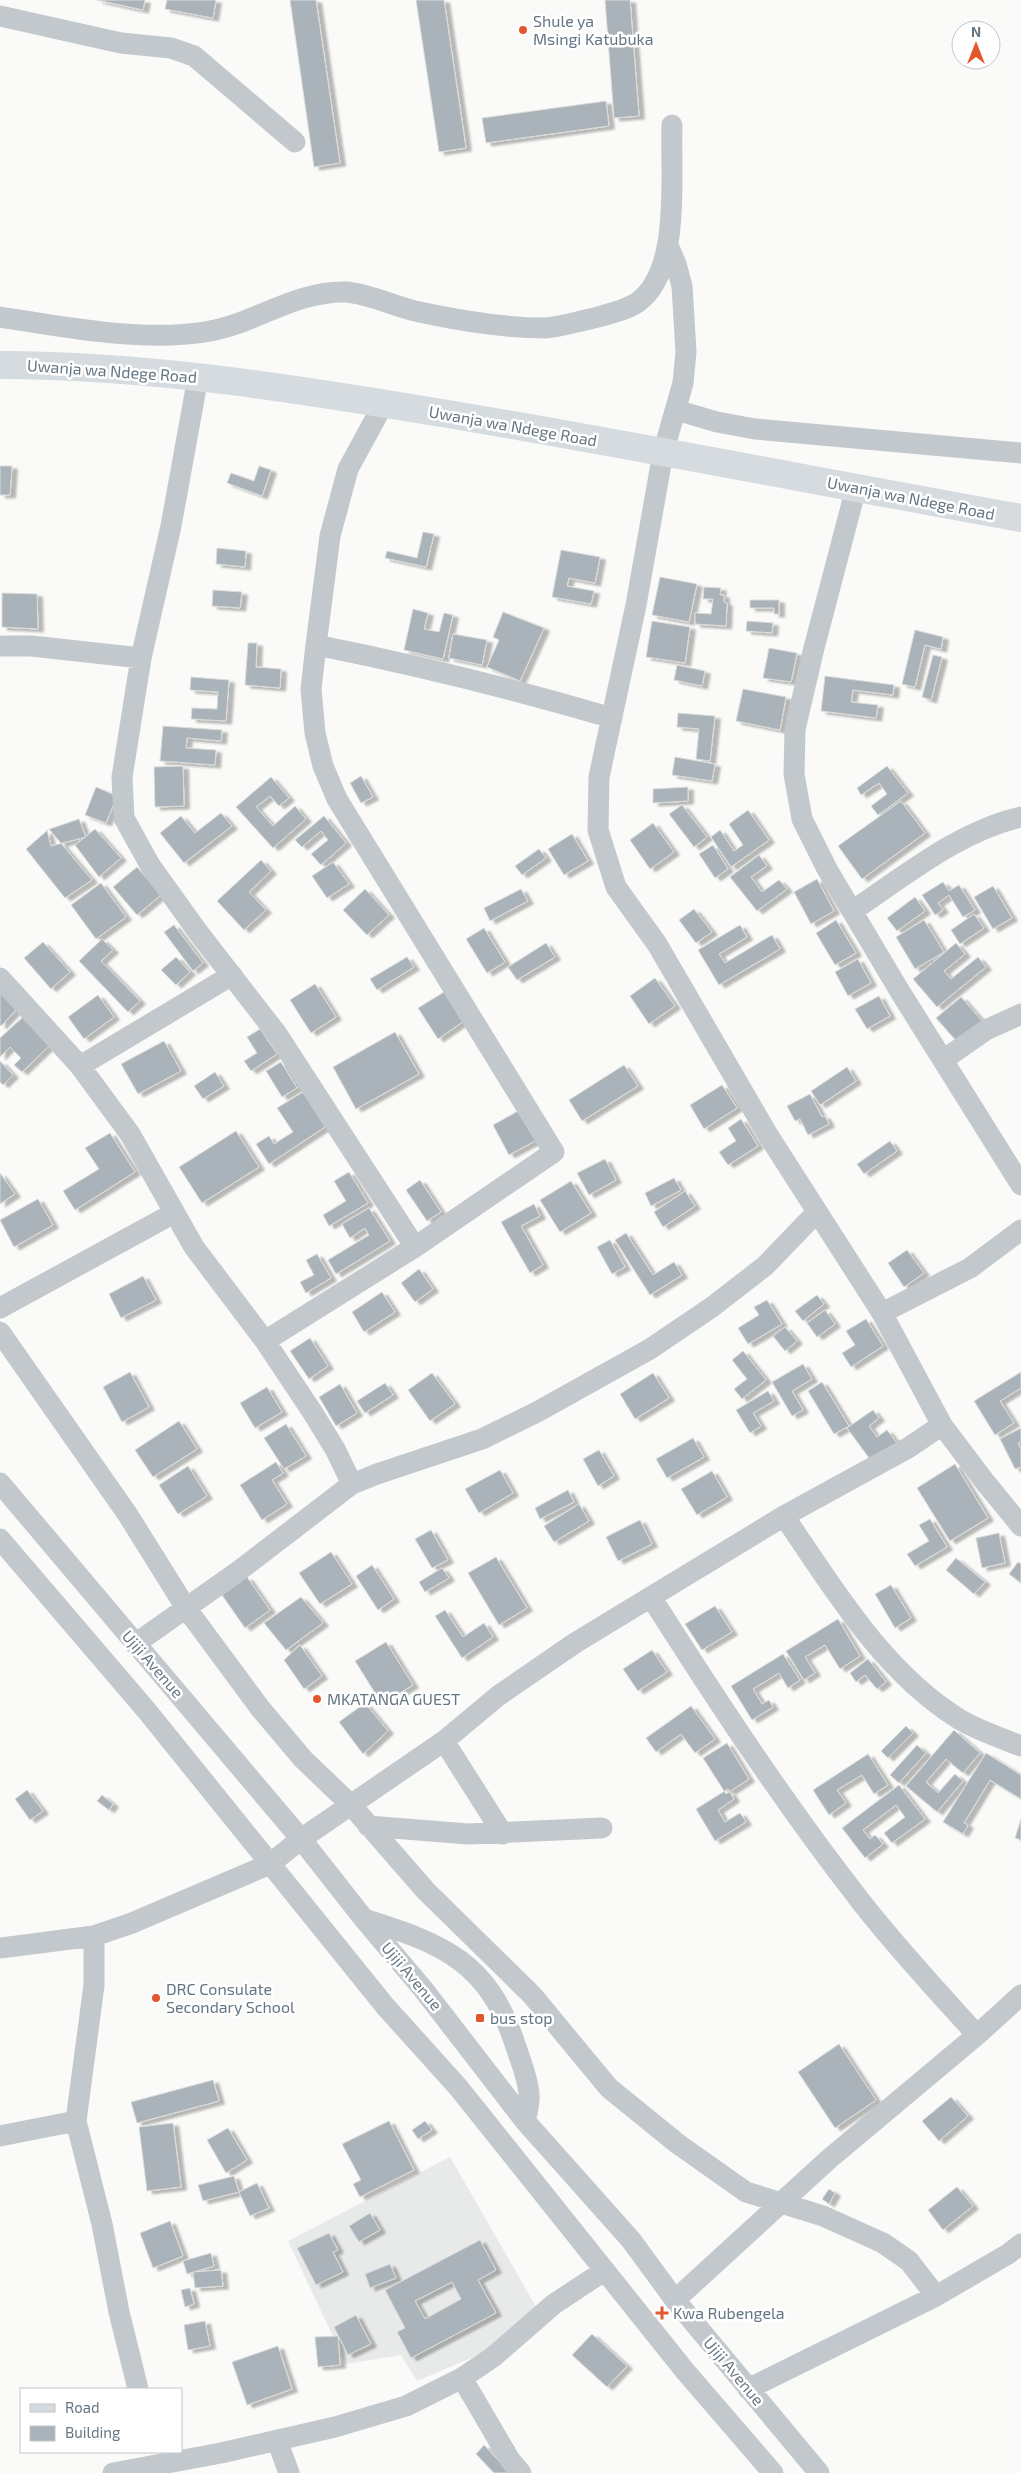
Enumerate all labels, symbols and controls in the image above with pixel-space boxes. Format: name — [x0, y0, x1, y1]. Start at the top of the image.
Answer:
place label: Shule ya Msingi Katubuka — [533, 11, 654, 48]
north arrow — [951, 20, 1001, 70]
text: N — [971, 23, 981, 40]
marker: Shule ya Msingi Katubuka — [517, 24, 529, 36]
street label: Uwanja wa Ndege Road — [26, 355, 198, 387]
street label: Uwanja wa Ndege Road — [427, 401, 599, 451]
street label: Uwanja wa Ndege Road — [826, 472, 996, 524]
street label: Ujiji Avenue — [118, 1626, 188, 1702]
place label: MKATANGA GUEST — [327, 1689, 460, 1708]
marker: MKATANGA GUEST — [311, 1693, 323, 1705]
street label: Ujiji Avenue — [378, 1938, 446, 2014]
place label: DRC Consulate Secondary School — [166, 1979, 295, 2016]
marker: DRC Consulate Secondary School — [150, 1992, 162, 2004]
place label: bus stop — [490, 2008, 553, 2027]
marker: bus stop — [474, 2012, 486, 2024]
place label: Kwa Rubengela — [673, 2303, 785, 2322]
marker: Kwa Rubengela — [655, 2306, 669, 2320]
street label: Ujiji Avenue — [700, 2333, 768, 2409]
legend — [20, 2388, 182, 2453]
text: Road — [65, 2398, 100, 2416]
text: Building — [65, 2423, 121, 2441]

